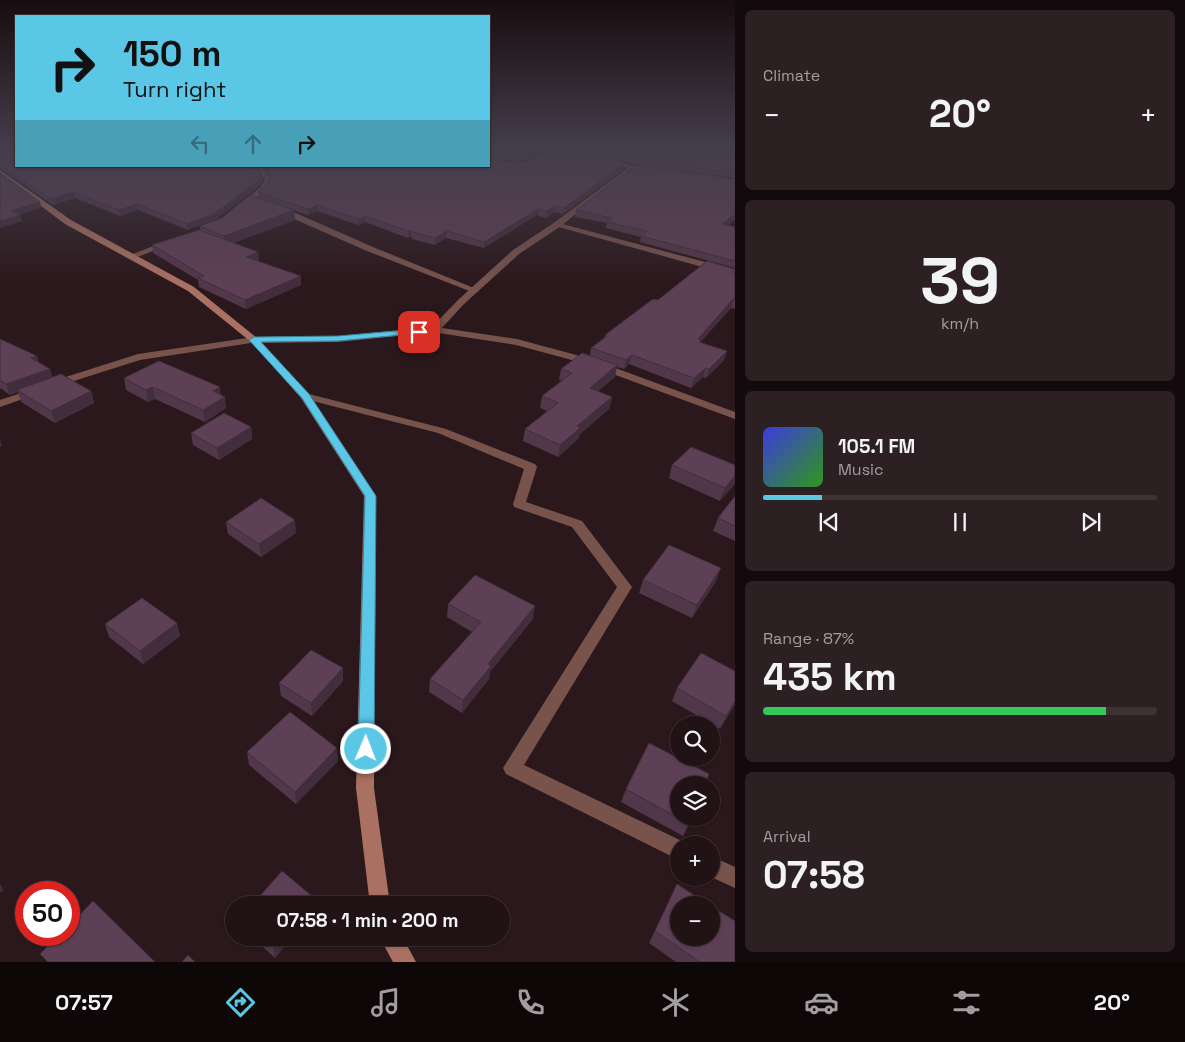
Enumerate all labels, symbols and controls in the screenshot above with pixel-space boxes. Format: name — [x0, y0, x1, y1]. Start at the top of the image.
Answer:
text: 150 m — [123, 32, 221, 76]
icon: right — [40, 35, 105, 100]
text: Climate — [763, 65, 820, 86]
text: Turn right — [123, 75, 226, 103]
text: 20° — [929, 90, 991, 138]
text: − — [763, 97, 780, 133]
text: + — [1140, 97, 1157, 133]
icon: left — [186, 130, 214, 158]
icon: ahead — [239, 130, 267, 158]
icon: right — [292, 130, 320, 158]
text: 39 — [920, 239, 1000, 322]
pin — [398, 311, 440, 353]
text: km/h — [941, 313, 979, 334]
icon: arrive — [405, 318, 433, 346]
text: 105.1 FM — [838, 434, 915, 459]
text: Music — [838, 459, 884, 480]
icon: previous — [815, 508, 843, 536]
icon: pause — [946, 508, 974, 536]
icon: next — [1077, 508, 1105, 536]
text: Range · 87% — [763, 628, 854, 649]
text: 435 km — [763, 653, 897, 701]
map controls — [670, 716, 720, 946]
button: search — [670, 716, 720, 766]
position arrow — [339, 722, 391, 774]
button: layers — [670, 776, 720, 826]
text: Arrival — [763, 826, 811, 847]
button: + — [670, 836, 720, 886]
text: 07:58 — [763, 851, 865, 899]
speed limit sign: 50 — [15, 881, 80, 946]
button: − — [670, 896, 720, 946]
text: 07:58 · 1 min · 200 m — [277, 908, 458, 933]
icon: directions — [223, 985, 258, 1020]
icon: music — [368, 985, 403, 1020]
icon: phone — [513, 985, 548, 1020]
icon: climate — [658, 985, 693, 1020]
icon: car — [804, 985, 839, 1020]
icon: filters — [949, 985, 984, 1020]
text: 07:57 — [55, 988, 113, 1016]
text: 20° — [1094, 988, 1130, 1016]

